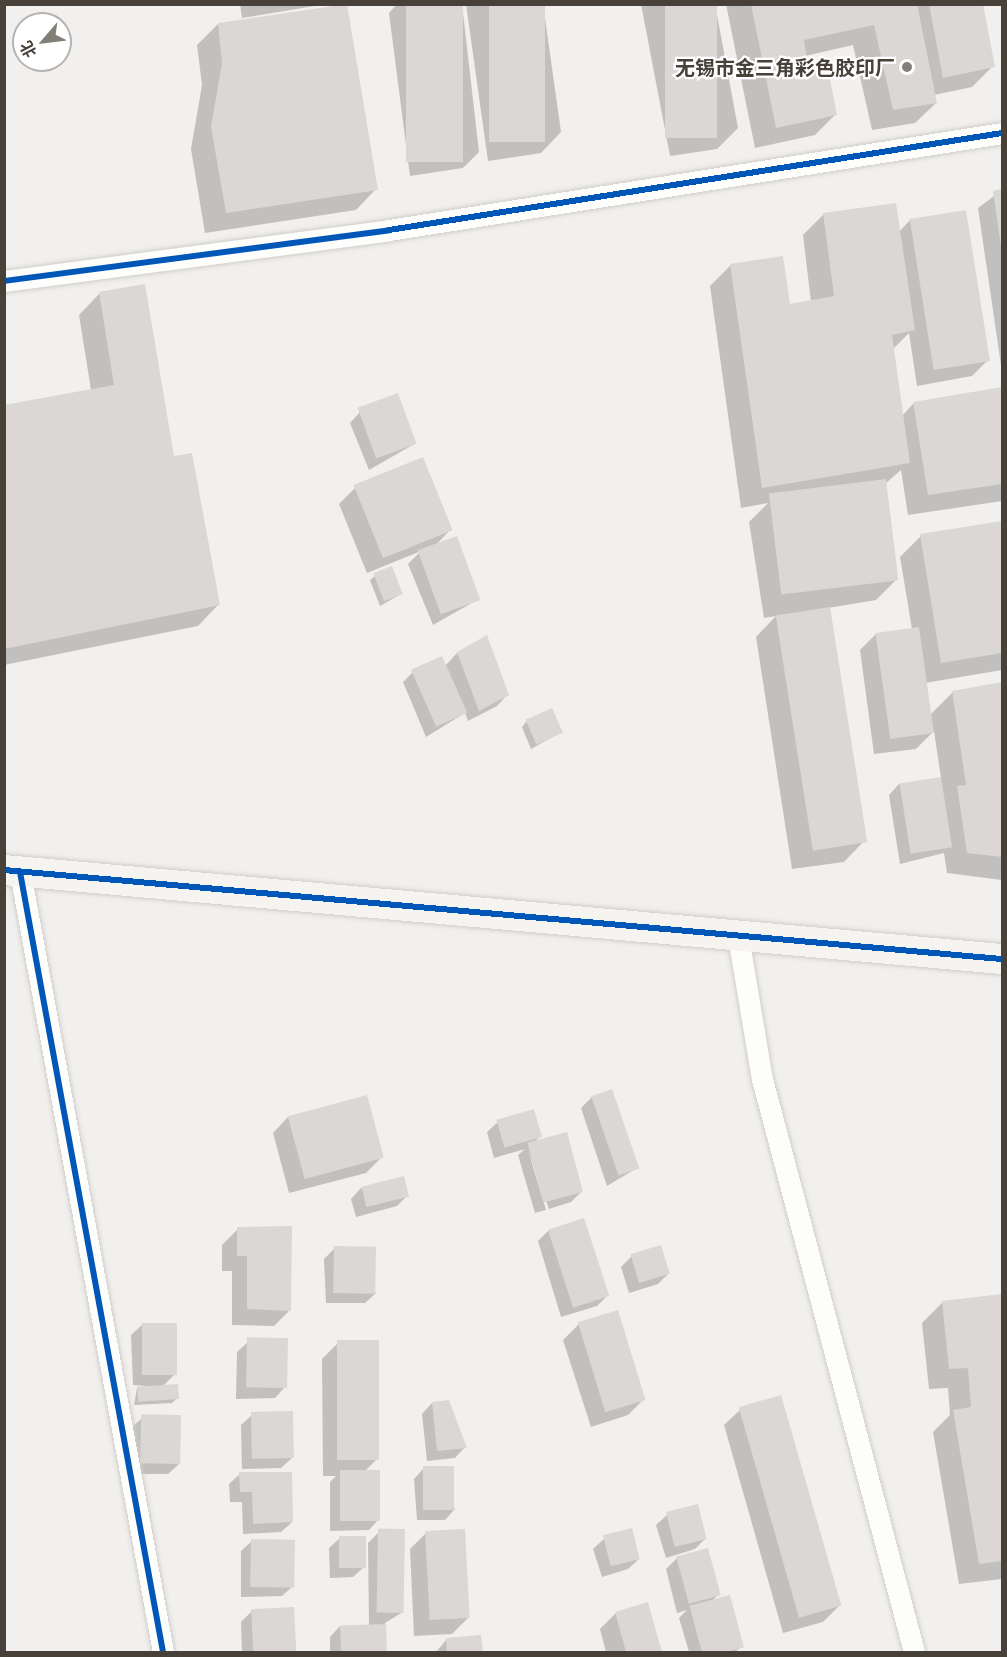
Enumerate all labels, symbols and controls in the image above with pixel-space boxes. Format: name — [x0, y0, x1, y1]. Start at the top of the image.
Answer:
north arrow — [12, 12, 72, 72]
text: 北 — [14, 37, 41, 62]
place label: 无锡市金三角彩色胶印厂 — [675, 55, 895, 79]
marker: 无锡市金三角彩色胶印厂 — [900, 60, 914, 74]

